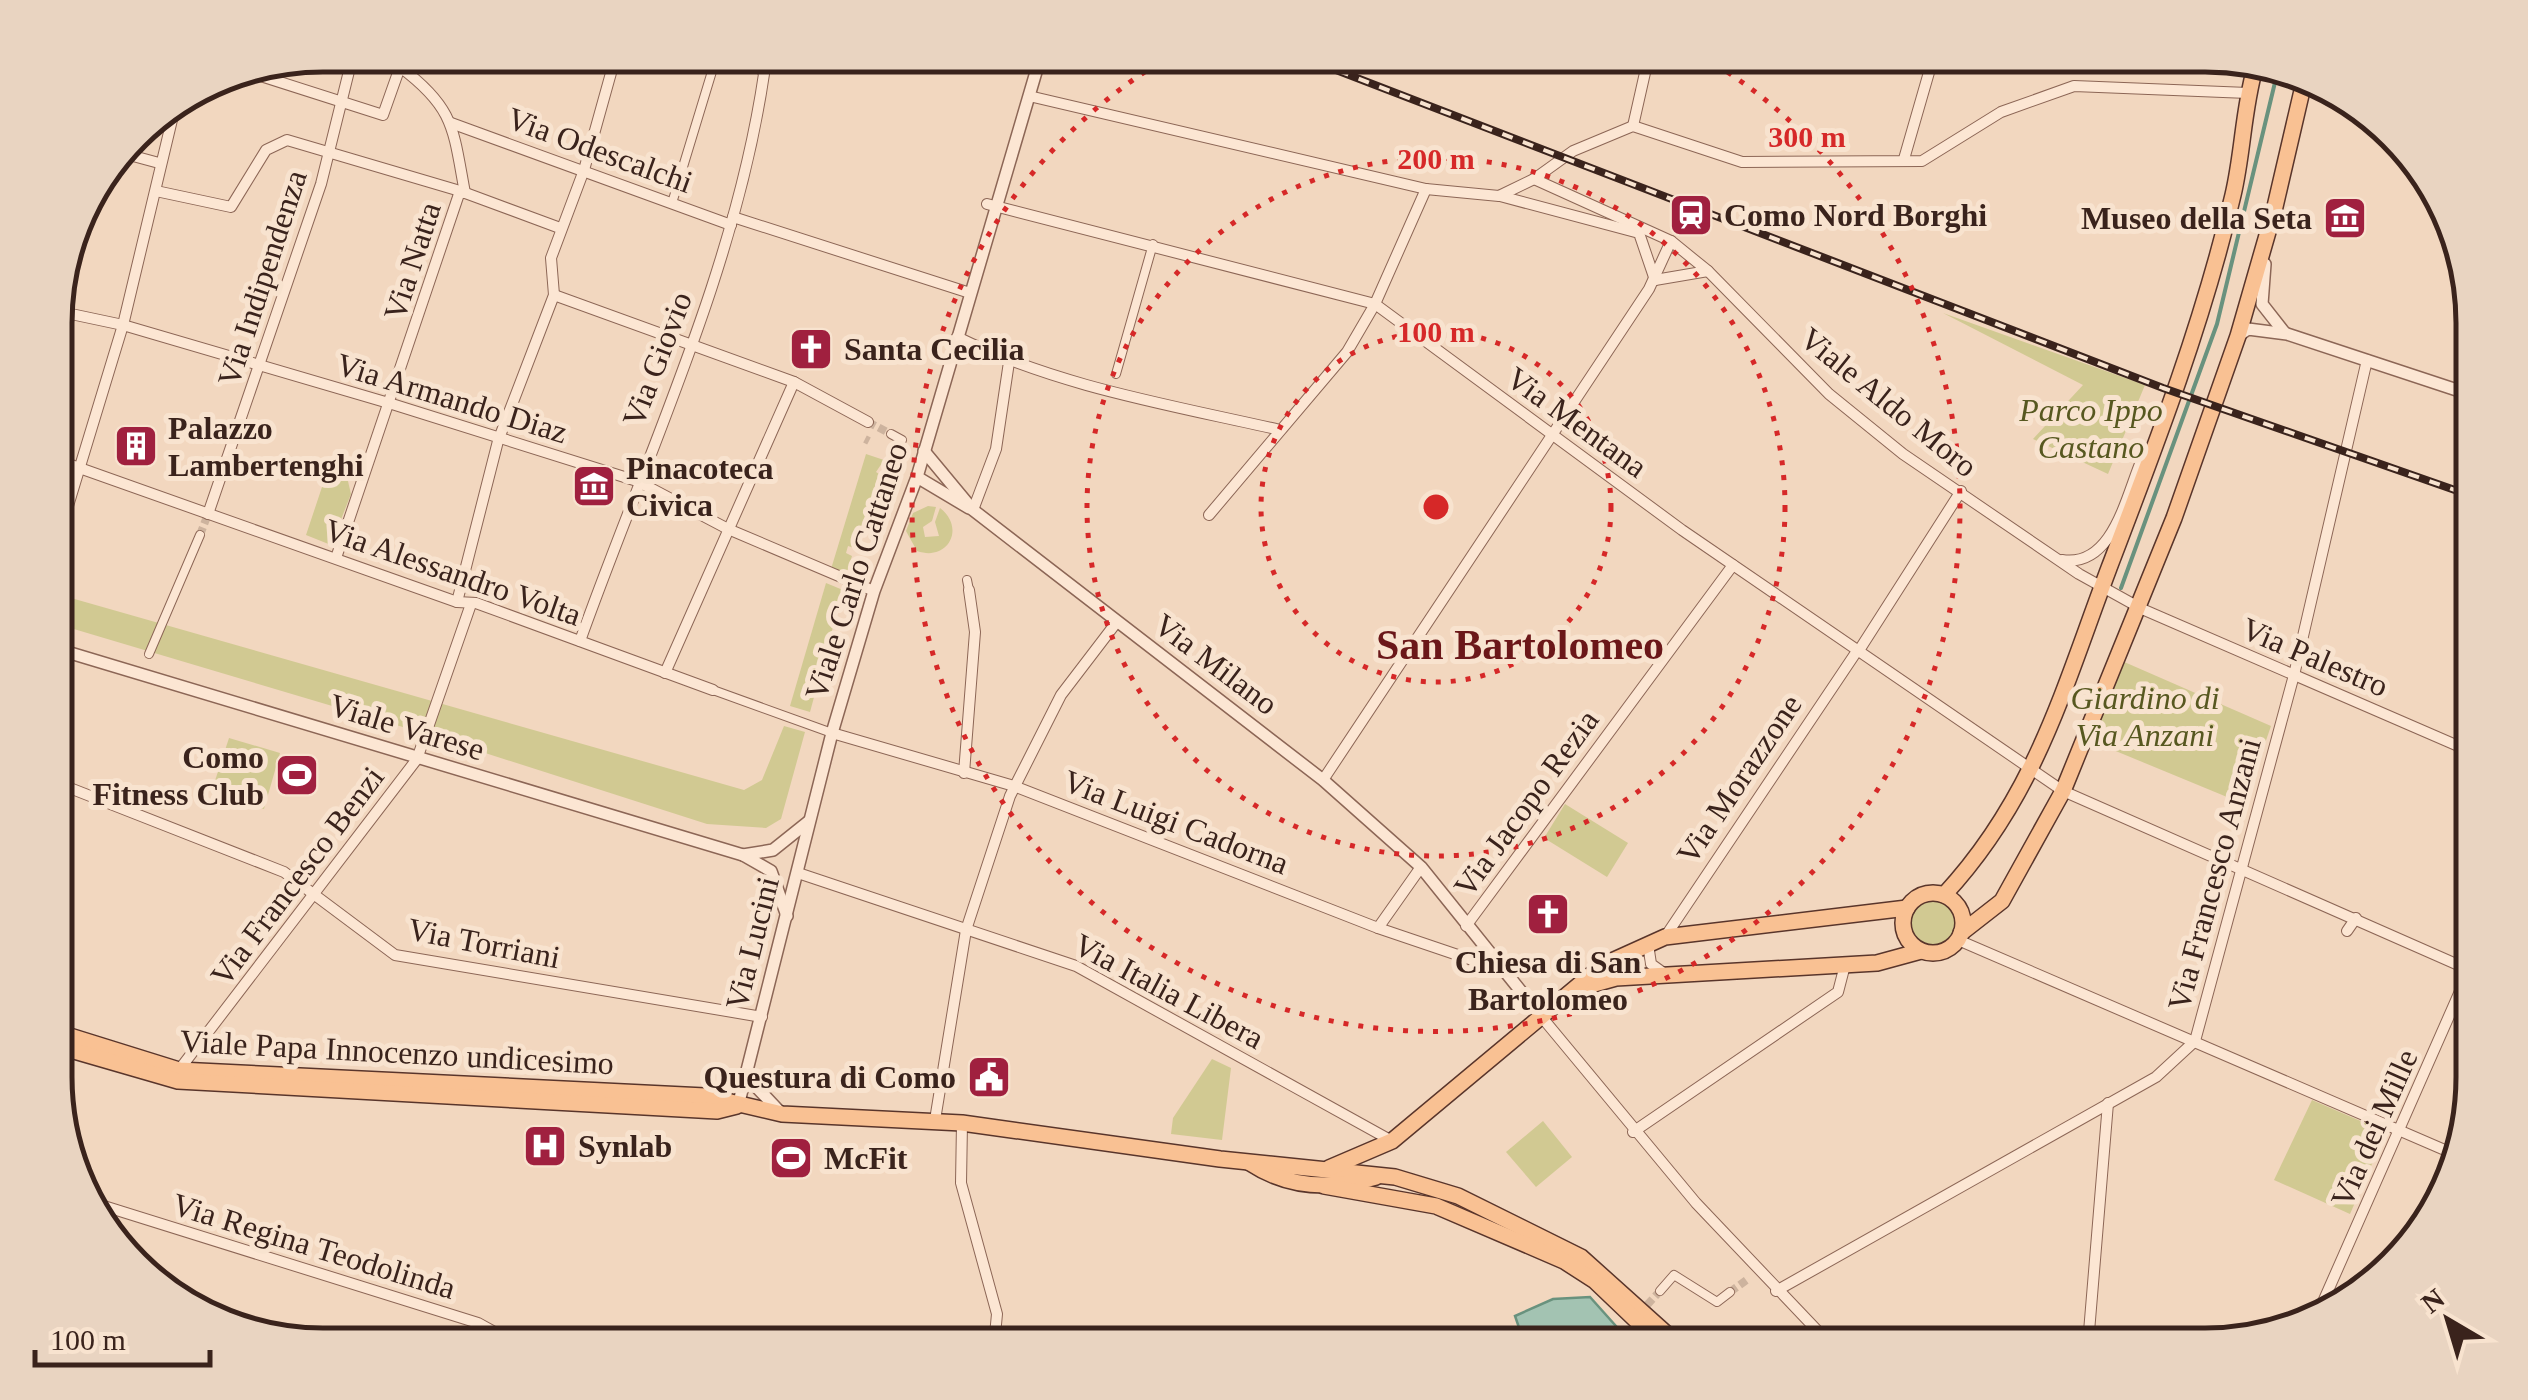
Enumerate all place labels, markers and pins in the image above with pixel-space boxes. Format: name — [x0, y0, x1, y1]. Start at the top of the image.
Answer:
station icon: Como Nord Borghi — [1668, 192, 1714, 238]
museum icon: Museo della Seta — [2322, 195, 2368, 241]
place label: Como Nord Borghi — [1724, 197, 1987, 233]
place label: Museo della Seta — [2081, 200, 2312, 236]
church icon: Santa Cecilia — [788, 326, 834, 372]
place label: Santa Cecilia — [844, 331, 1024, 367]
place label: Palazzo Lambertenghi — [168, 410, 364, 483]
building icon: Palazzo Lambertenghi — [113, 423, 159, 469]
place label: Pinacoteca Civica — [626, 450, 774, 523]
museum icon: Pinacoteca Civica — [571, 463, 617, 509]
centre of rings — [1418, 489, 1454, 525]
place label: Como Fitness Club — [92, 739, 264, 812]
sports icon: Como Fitness Club — [274, 752, 320, 798]
church icon: Chiesa di San Bartolomeo — [1525, 891, 1571, 937]
place label: Chiesa di San Bartolomeo — [1455, 944, 1642, 1017]
public building icon: Questura di Como — [966, 1054, 1012, 1100]
place label: Questura di Como — [704, 1059, 956, 1095]
hospital icon: Synlab — [522, 1123, 568, 1169]
place label: Synlab — [578, 1128, 672, 1164]
sports icon: McFit — [768, 1135, 814, 1181]
place label: McFit — [824, 1140, 908, 1176]

